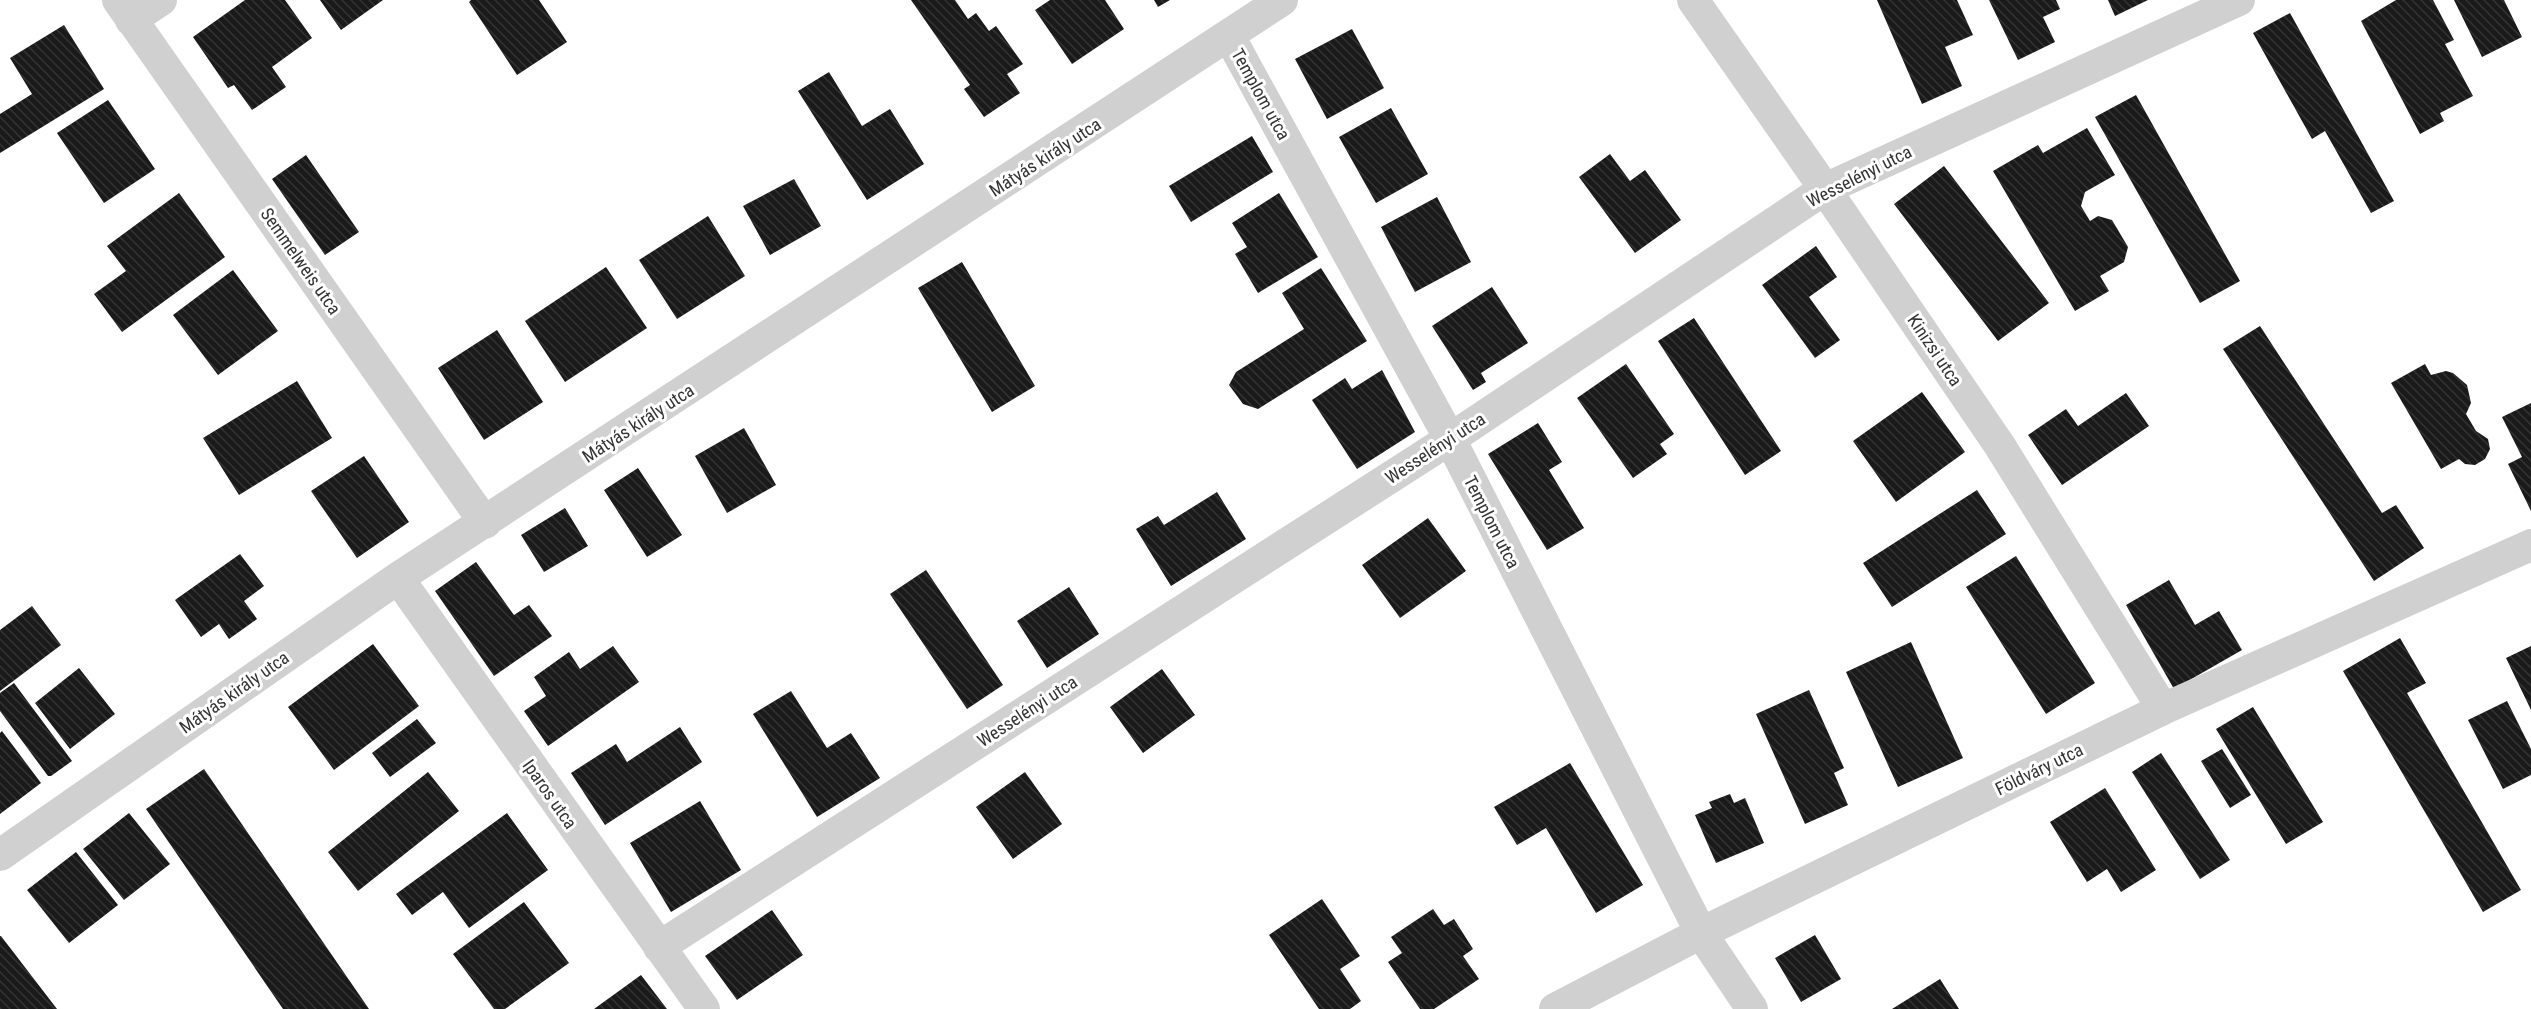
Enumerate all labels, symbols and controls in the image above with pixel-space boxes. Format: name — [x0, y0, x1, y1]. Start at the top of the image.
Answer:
street label: Templom utca — [1227, 45, 1295, 143]
street label: Mátyás király utca — [985, 113, 1105, 201]
street label: Wesselényi utca — [1803, 141, 1915, 211]
street label: Semmelweis utca — [257, 204, 345, 318]
street label: Kinizsi utca — [1903, 310, 1967, 390]
street label: Mátyás király utca — [578, 379, 698, 467]
street label: Wesselényi utca — [1381, 408, 1489, 488]
street label: Templom utca — [1460, 472, 1524, 572]
street label: Mátyás király utca — [175, 647, 293, 737]
street label: Wesselényi utca — [973, 671, 1081, 751]
street label: Földváry utca — [1992, 739, 2086, 799]
street label: Iparos utca — [519, 755, 581, 833]

